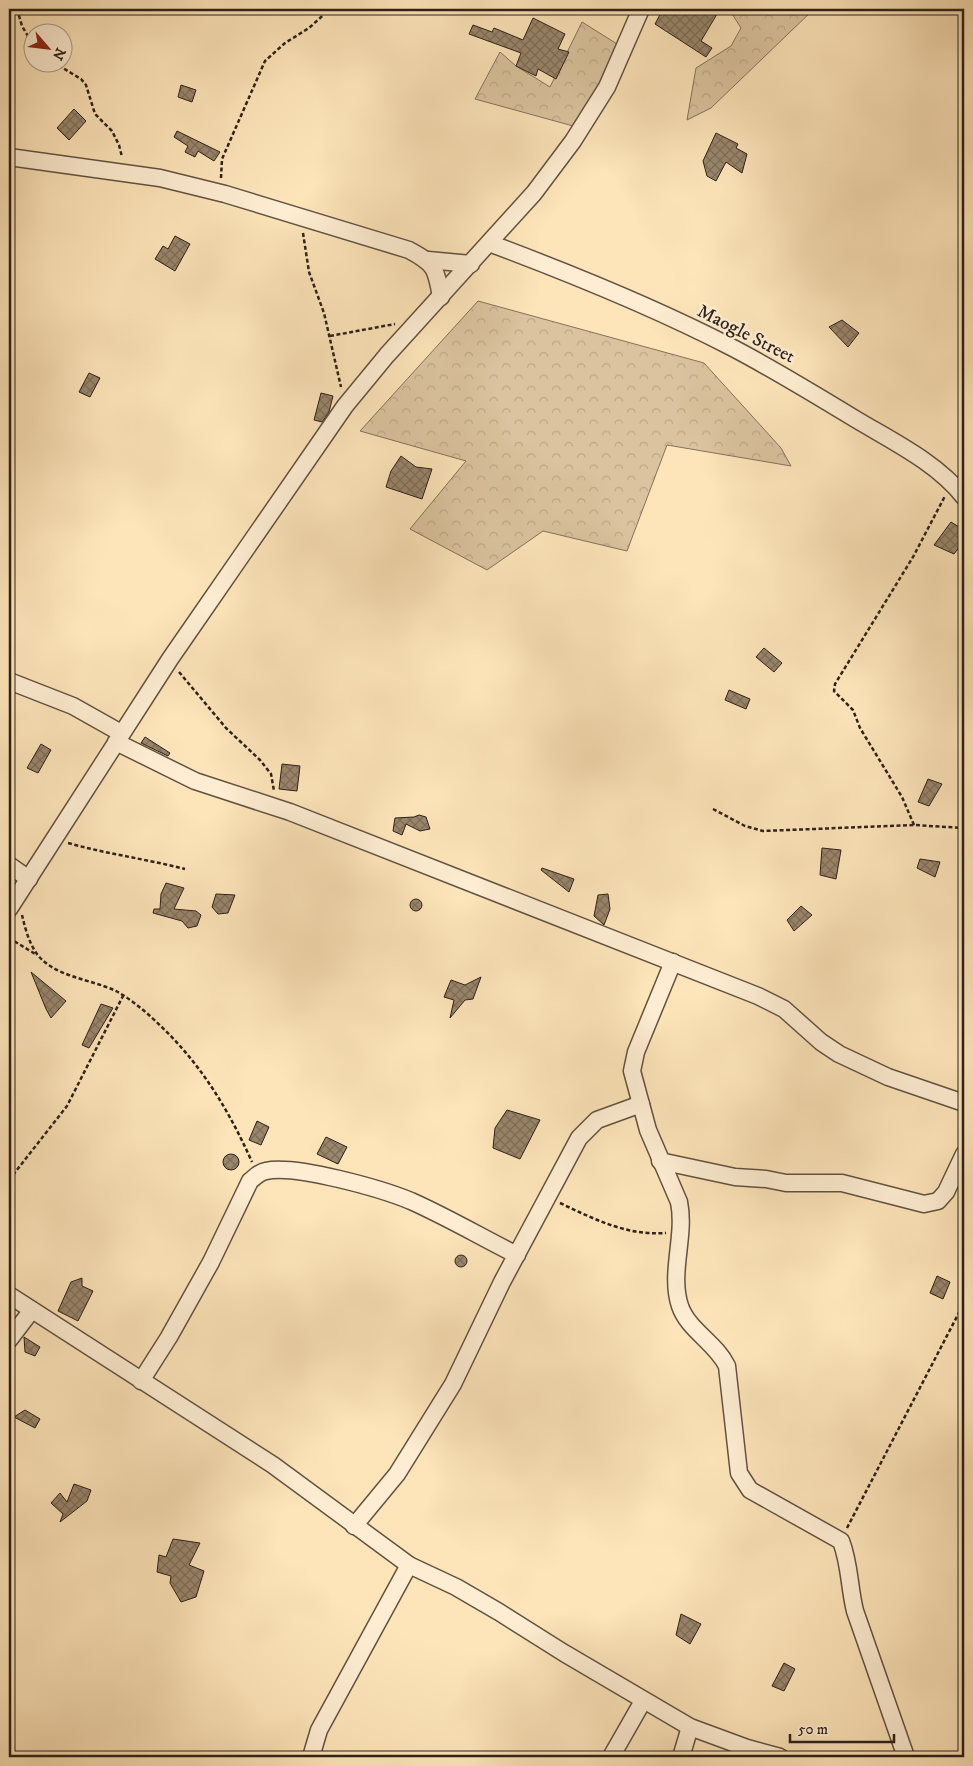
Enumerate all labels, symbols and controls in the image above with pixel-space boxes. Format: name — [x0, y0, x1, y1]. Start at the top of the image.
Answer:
north arrow — [22, 22, 72, 72]
text: N — [48, 44, 69, 63]
street label: Maogle Street — [693, 300, 799, 368]
scale bar — [790, 1711, 894, 1743]
text: 50 m — [798, 1720, 828, 1739]

